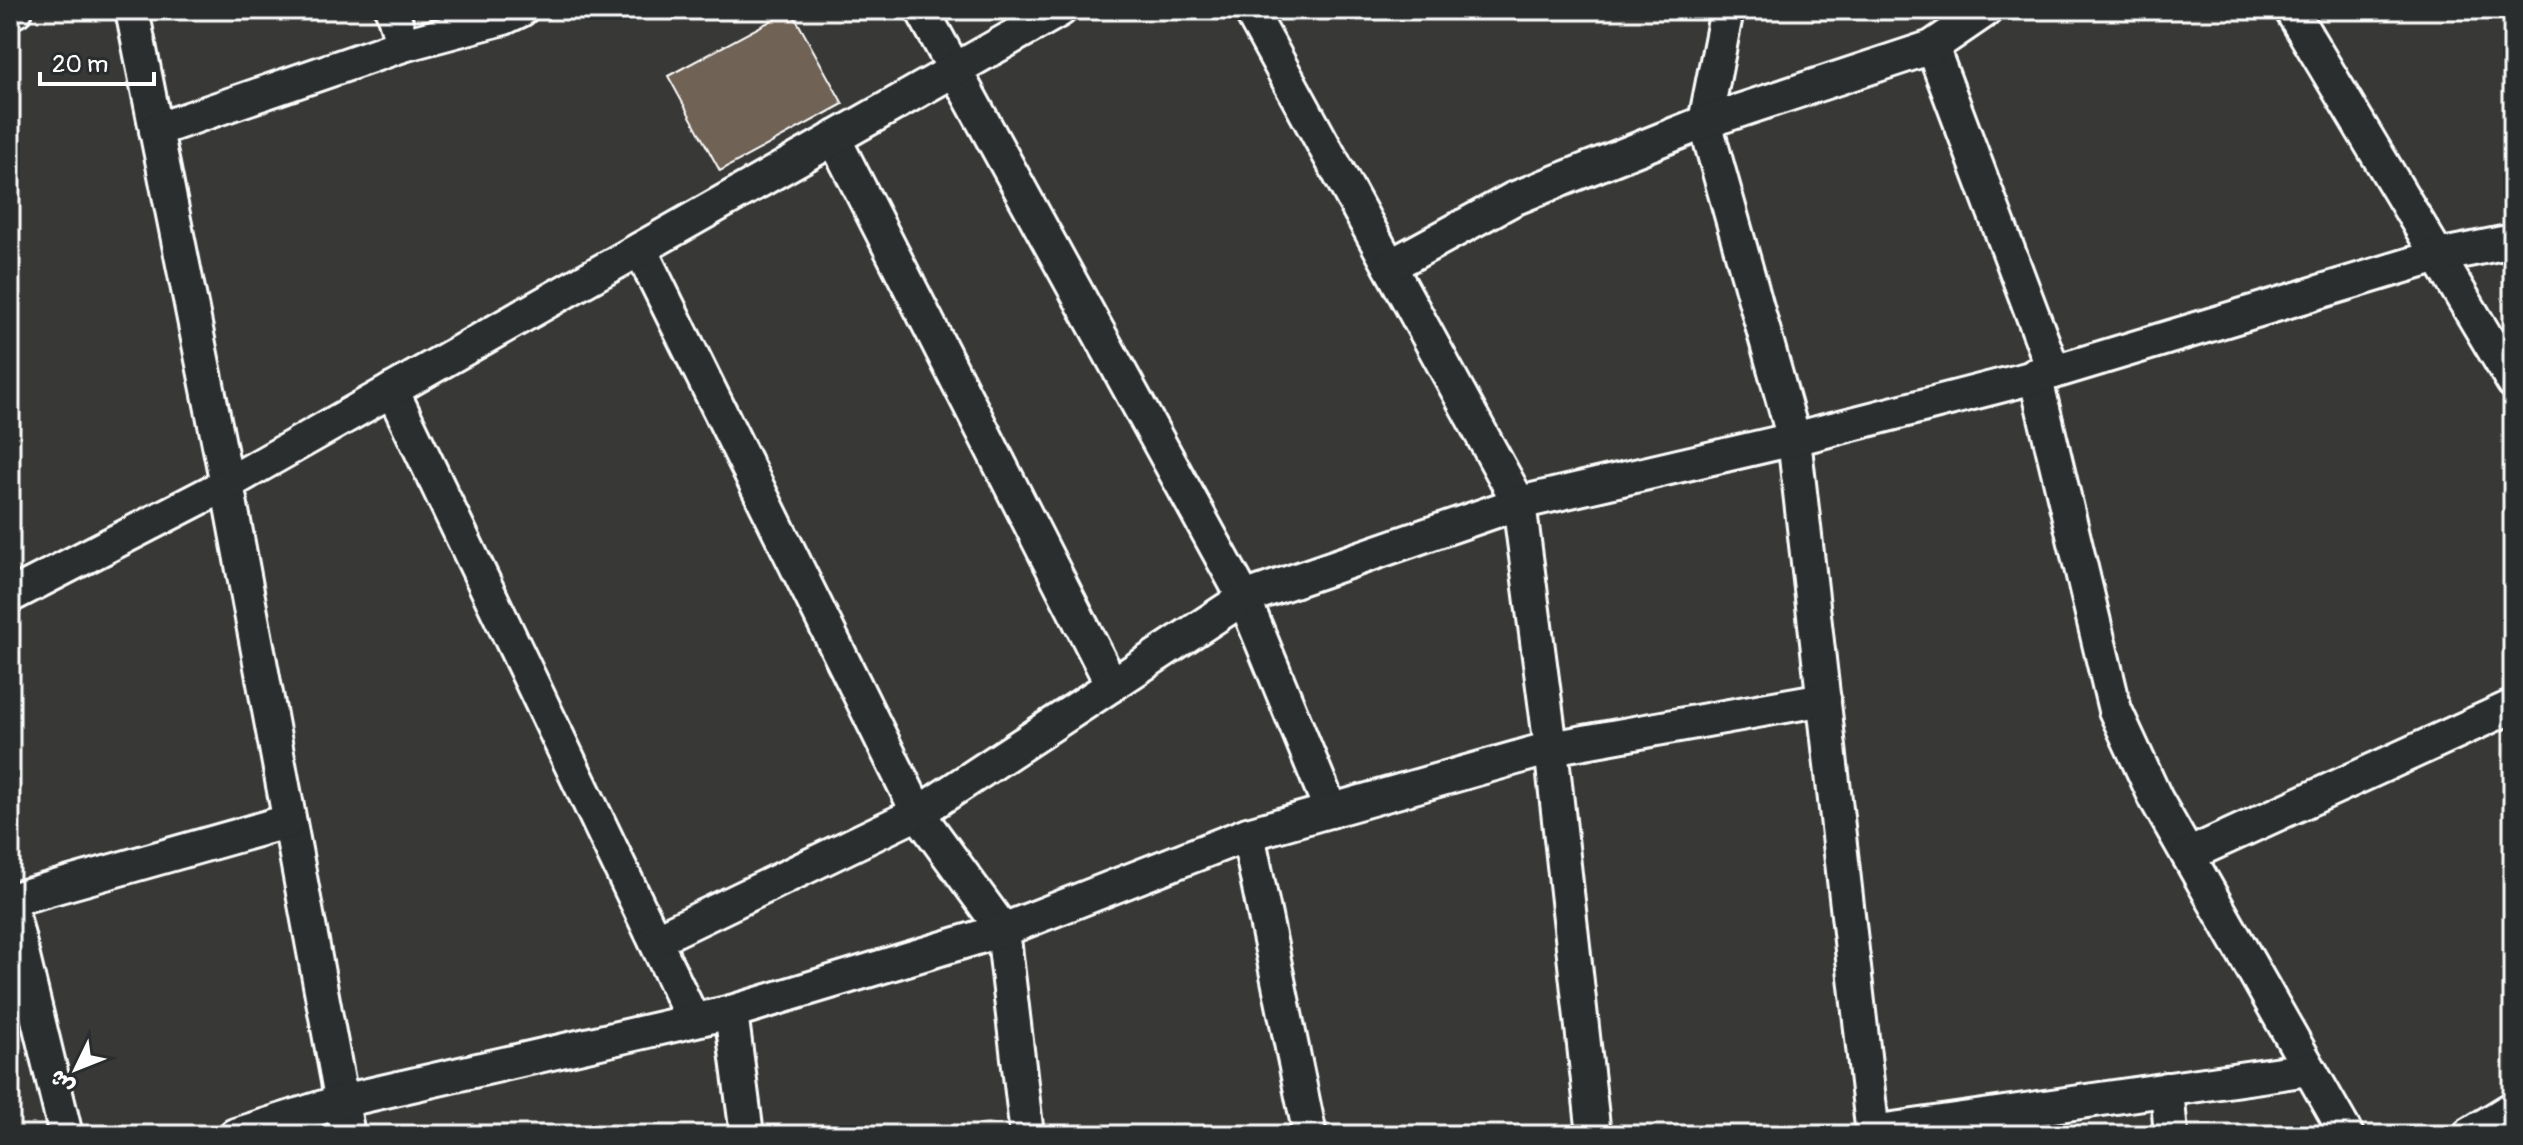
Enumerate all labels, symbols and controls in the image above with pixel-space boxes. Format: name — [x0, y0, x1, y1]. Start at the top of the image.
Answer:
scale bar — [40, 36, 154, 86]
text: 20 m — [52, 50, 108, 79]
north arrow — [36, 1029, 116, 1109]
text: ش — [44, 1064, 81, 1100]

